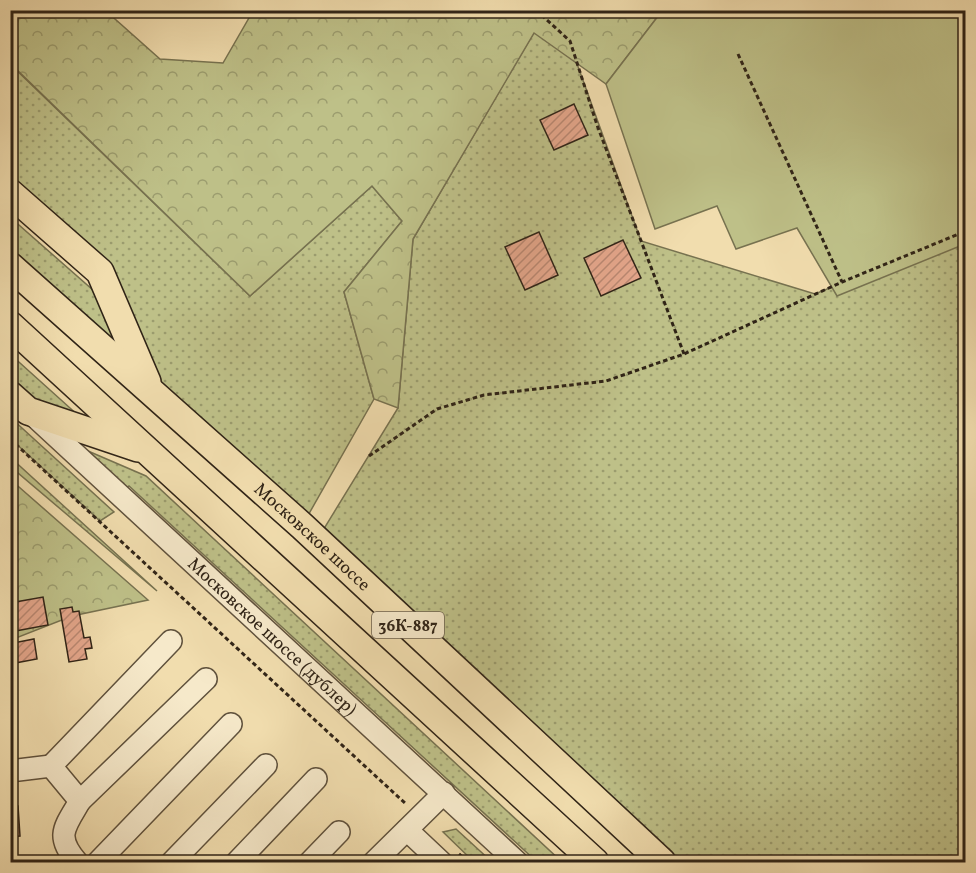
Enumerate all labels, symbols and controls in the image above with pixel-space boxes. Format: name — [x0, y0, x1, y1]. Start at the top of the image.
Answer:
street label: Московское шоссе — [248, 478, 375, 598]
street label: Московское шоссе (дублер) — [181, 553, 362, 722]
road number: 36К-887 — [372, 612, 444, 638]

